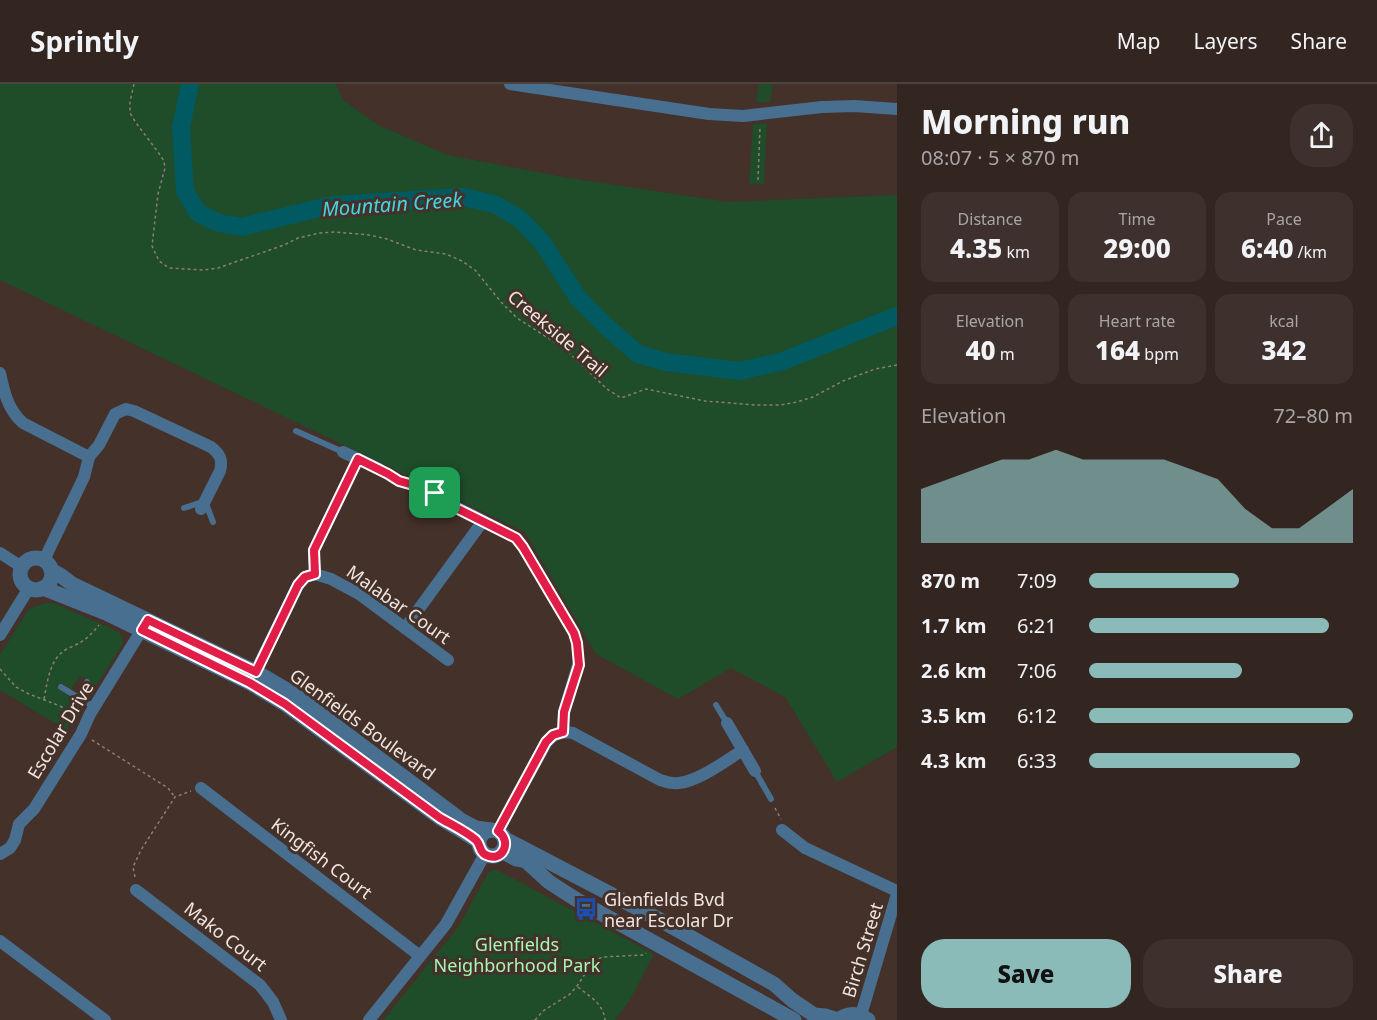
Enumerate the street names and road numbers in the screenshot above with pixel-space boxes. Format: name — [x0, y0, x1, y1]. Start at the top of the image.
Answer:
street label: Creekside Trail — [503, 284, 613, 382]
street label: Malabar Court — [342, 559, 456, 649]
street label: Glenfields Boulevard — [285, 663, 441, 785]
street label: Escolar Drive — [22, 677, 98, 783]
street label: Kingfish Court — [267, 812, 378, 904]
street label: Mako Court — [180, 896, 273, 976]
street label: Birch Street — [836, 899, 888, 1000]

